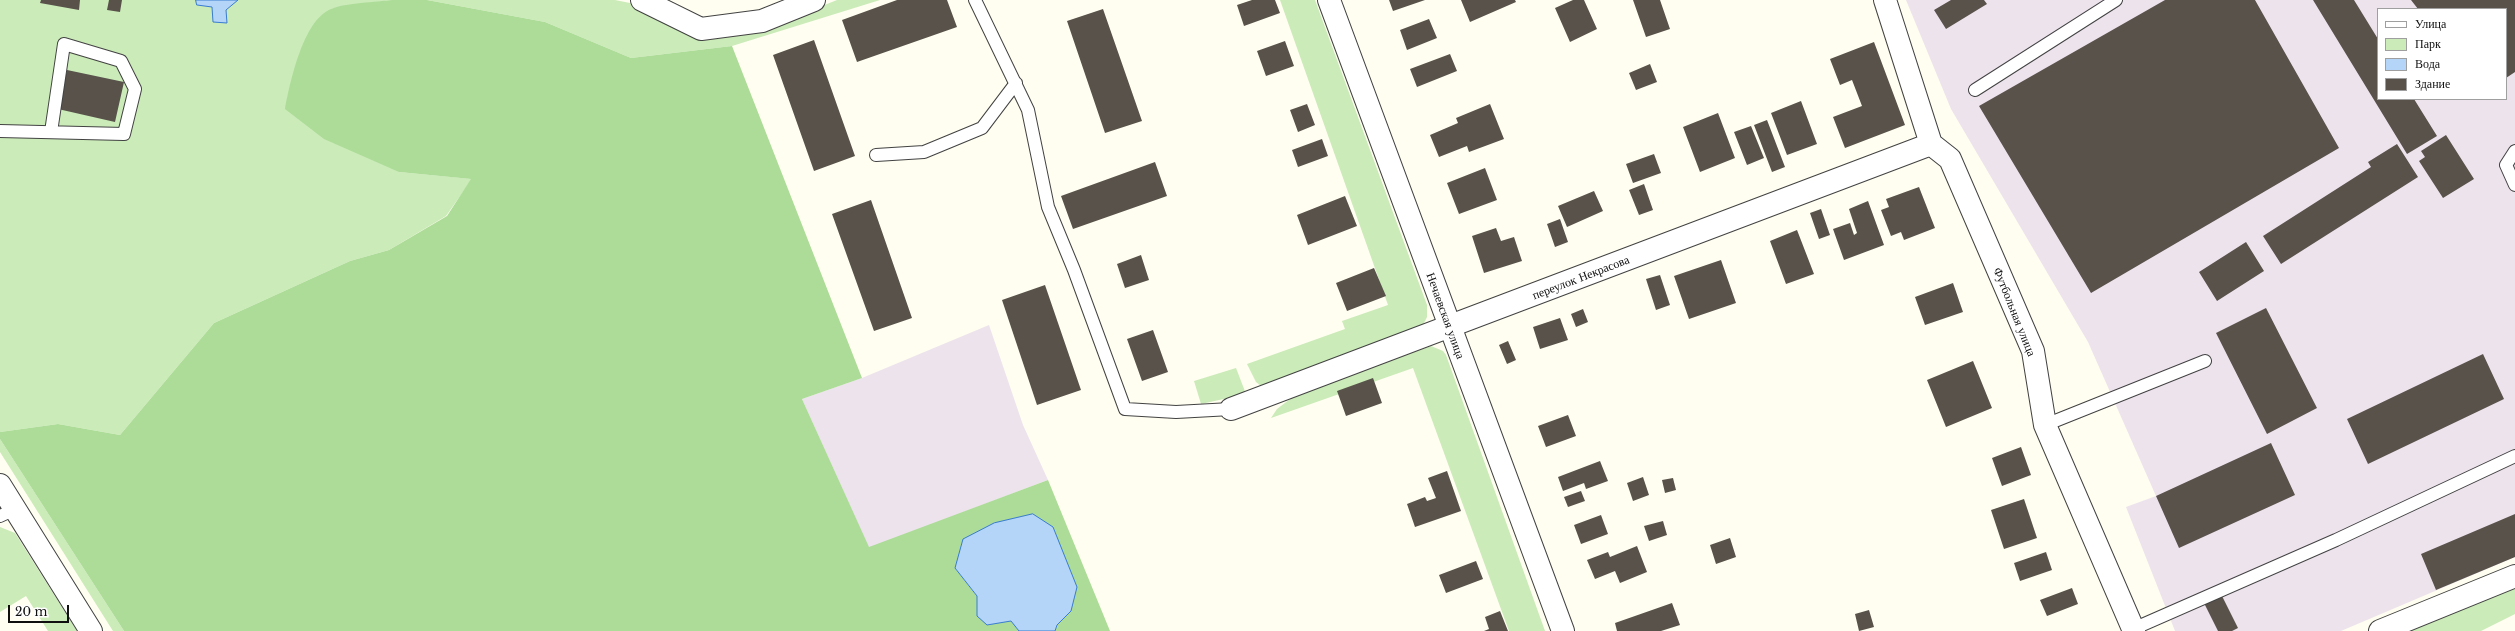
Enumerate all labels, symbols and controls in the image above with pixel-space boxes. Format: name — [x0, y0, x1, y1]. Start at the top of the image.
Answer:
legend — [2377, 8, 2507, 100]
text: Улица — [2415, 16, 2446, 31]
text: Парк — [2415, 36, 2441, 51]
text: Вода — [2415, 56, 2440, 71]
text: Здание — [2415, 76, 2450, 91]
street label: переулок Некрасова — [1530, 253, 1632, 303]
street label: Футбольная улица — [1990, 266, 2038, 358]
street label: Нечаевская улица — [1423, 271, 1467, 361]
scale bar — [10, 597, 71, 623]
text: 20 m — [15, 604, 47, 619]

